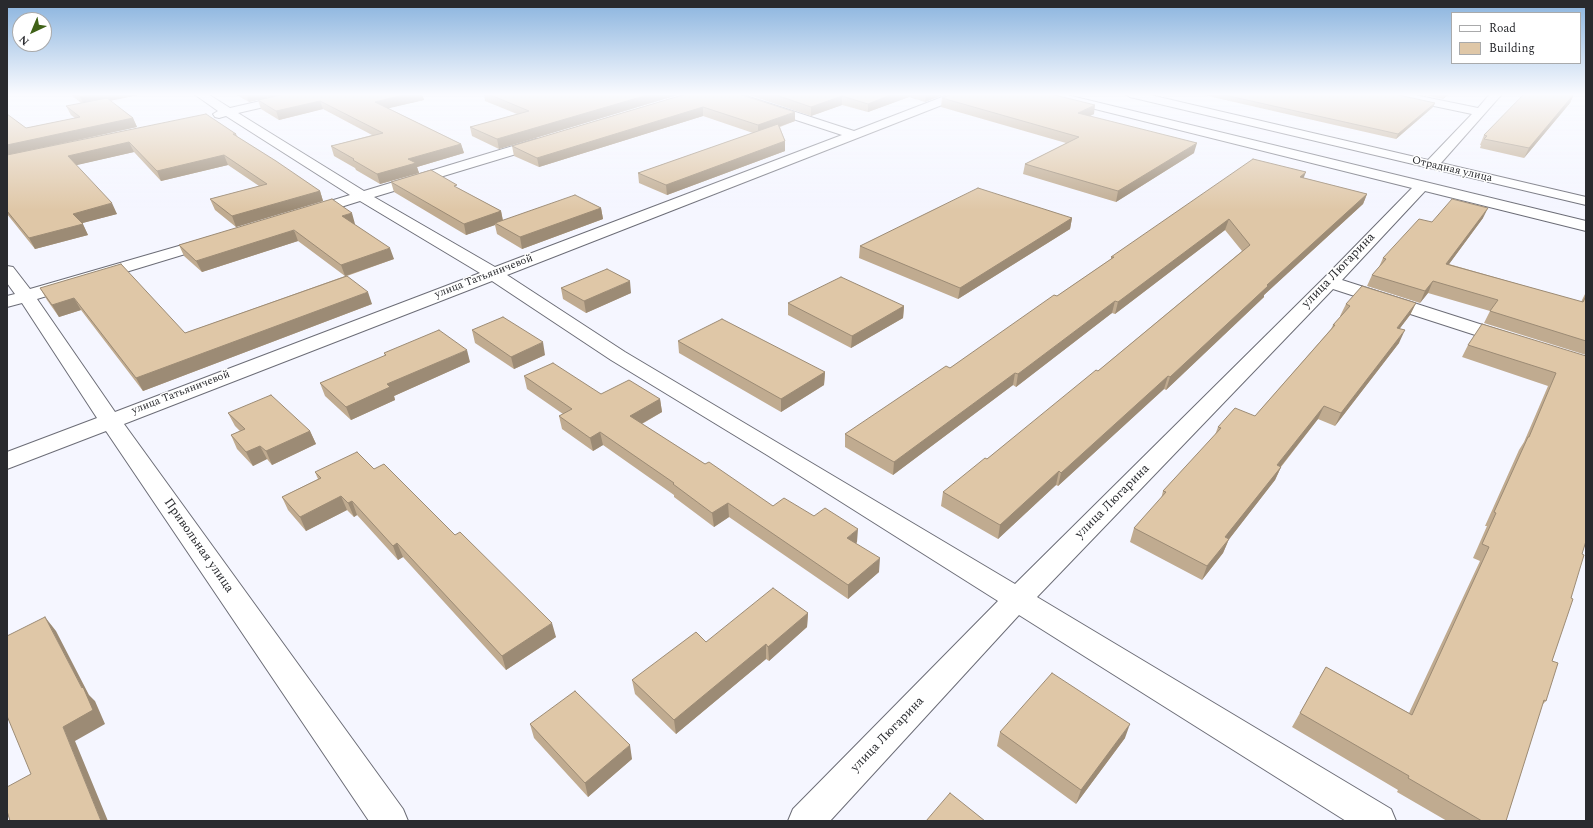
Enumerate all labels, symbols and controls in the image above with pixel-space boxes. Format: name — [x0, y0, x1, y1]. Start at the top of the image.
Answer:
north arrow — [12, 12, 52, 52]
legend — [1451, 12, 1581, 64]
text: Road — [1489, 19, 1516, 38]
text: N — [15, 31, 33, 50]
text: Building — [1489, 39, 1535, 58]
street label: Отрадная улица — [1411, 154, 1493, 186]
street label: улица Люгарина — [1299, 230, 1379, 312]
street label: улица Татьяничевой — [433, 252, 535, 302]
street label: улица Татьяничевой — [130, 368, 232, 418]
street label: улица Люгарина — [1073, 462, 1153, 542]
street label: Привольная улица — [160, 496, 236, 596]
street label: улица Люгарина — [848, 694, 928, 776]

